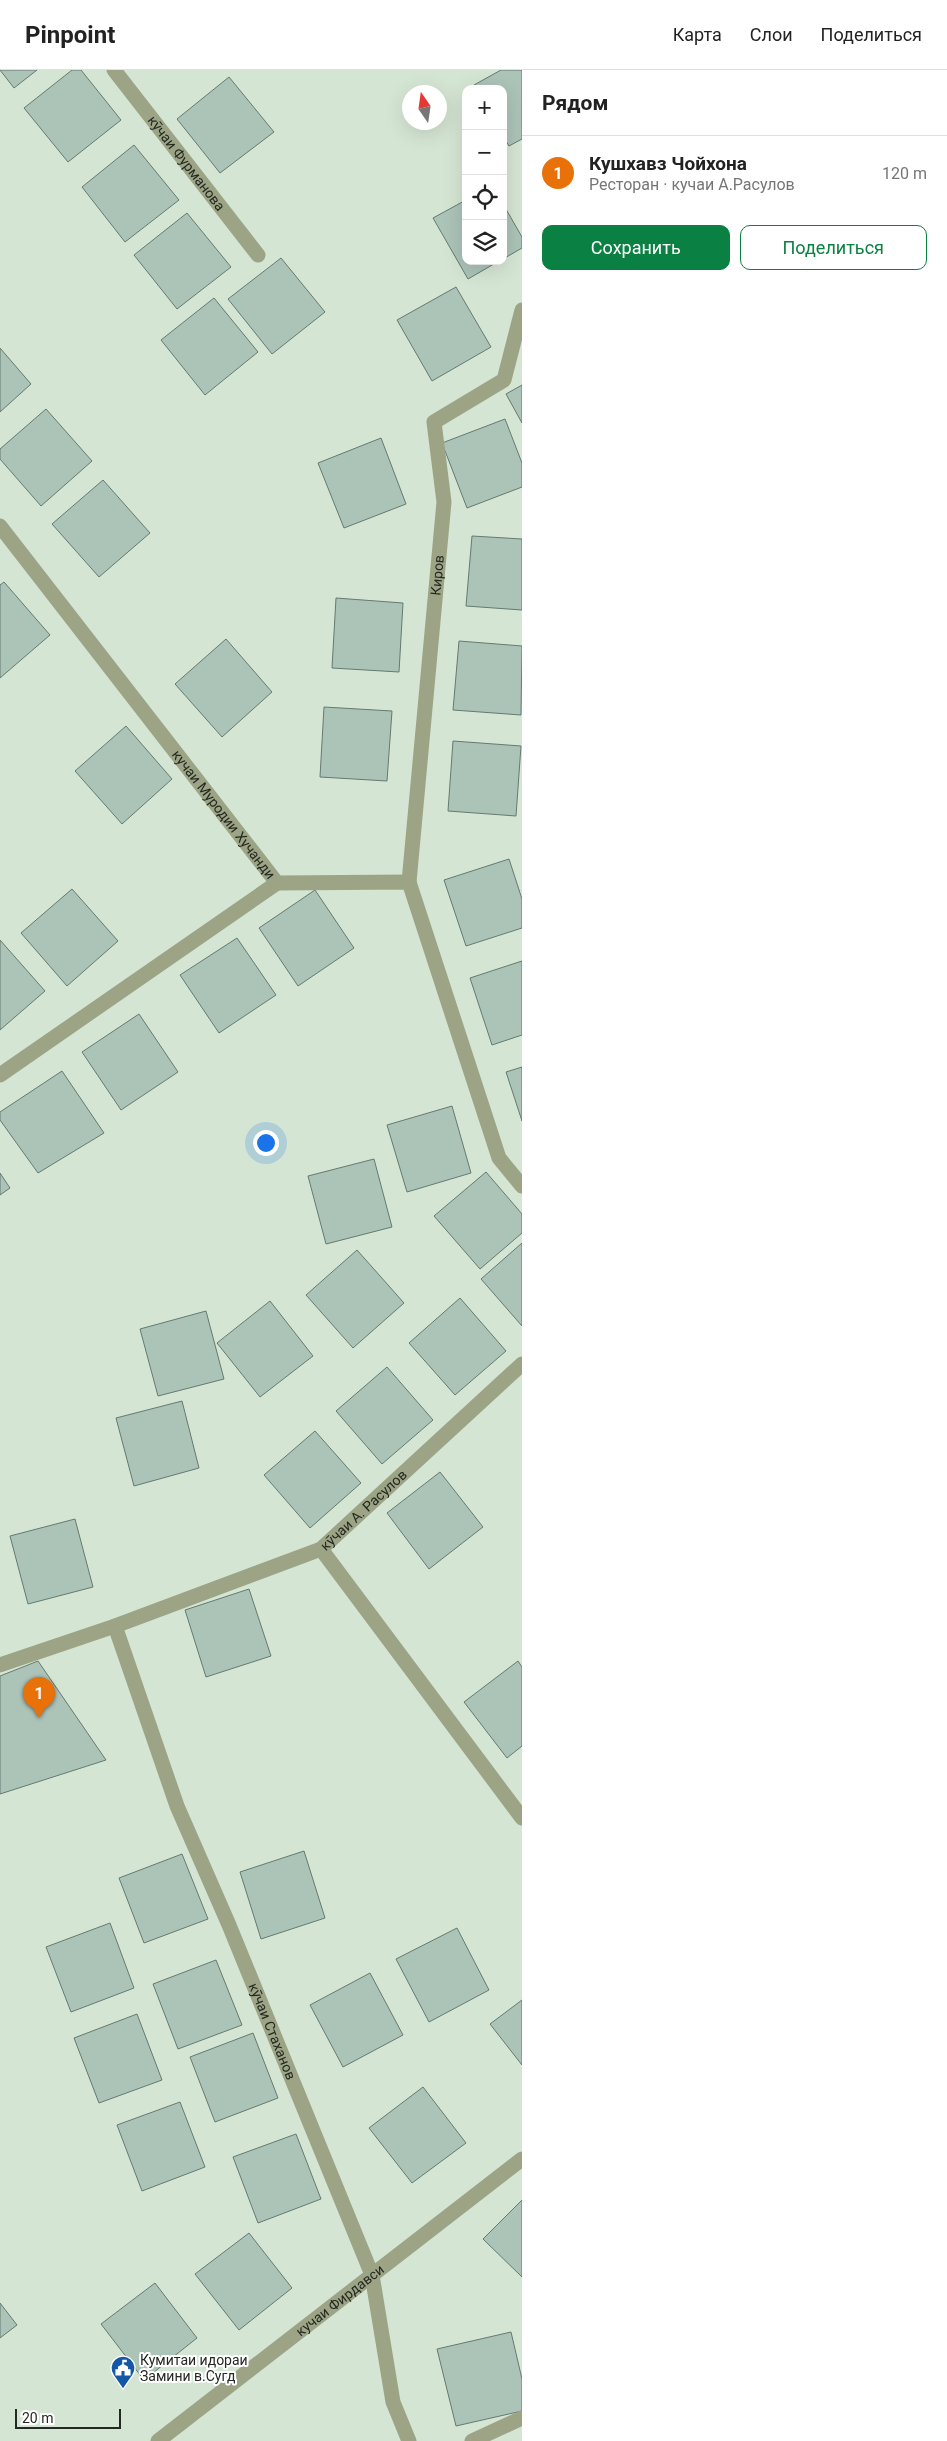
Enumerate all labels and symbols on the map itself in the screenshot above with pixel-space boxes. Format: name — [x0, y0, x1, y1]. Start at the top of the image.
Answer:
north arrow — [402, 85, 447, 130]
street label: кӯчаи Фурманова — [145, 112, 228, 214]
street label: Киров — [427, 554, 447, 596]
street label: кучаи Муродии Хучанди — [169, 747, 279, 882]
your location — [253, 1130, 279, 1156]
street label: кӯчаи А. Расулов — [317, 1466, 410, 1554]
pin: 1 — [23, 1677, 55, 1718]
street label: кӯчаи Стаханов — [246, 1981, 299, 2082]
street label: кучаи Фирдавси — [293, 2261, 387, 2339]
place label: Кумитаи идораи Замини в.Сугд — [140, 2352, 248, 2384]
public building icon: Кумитаи идораи Замини в.Сугд — [110, 2355, 136, 2389]
scale bar — [15, 2406, 121, 2429]

